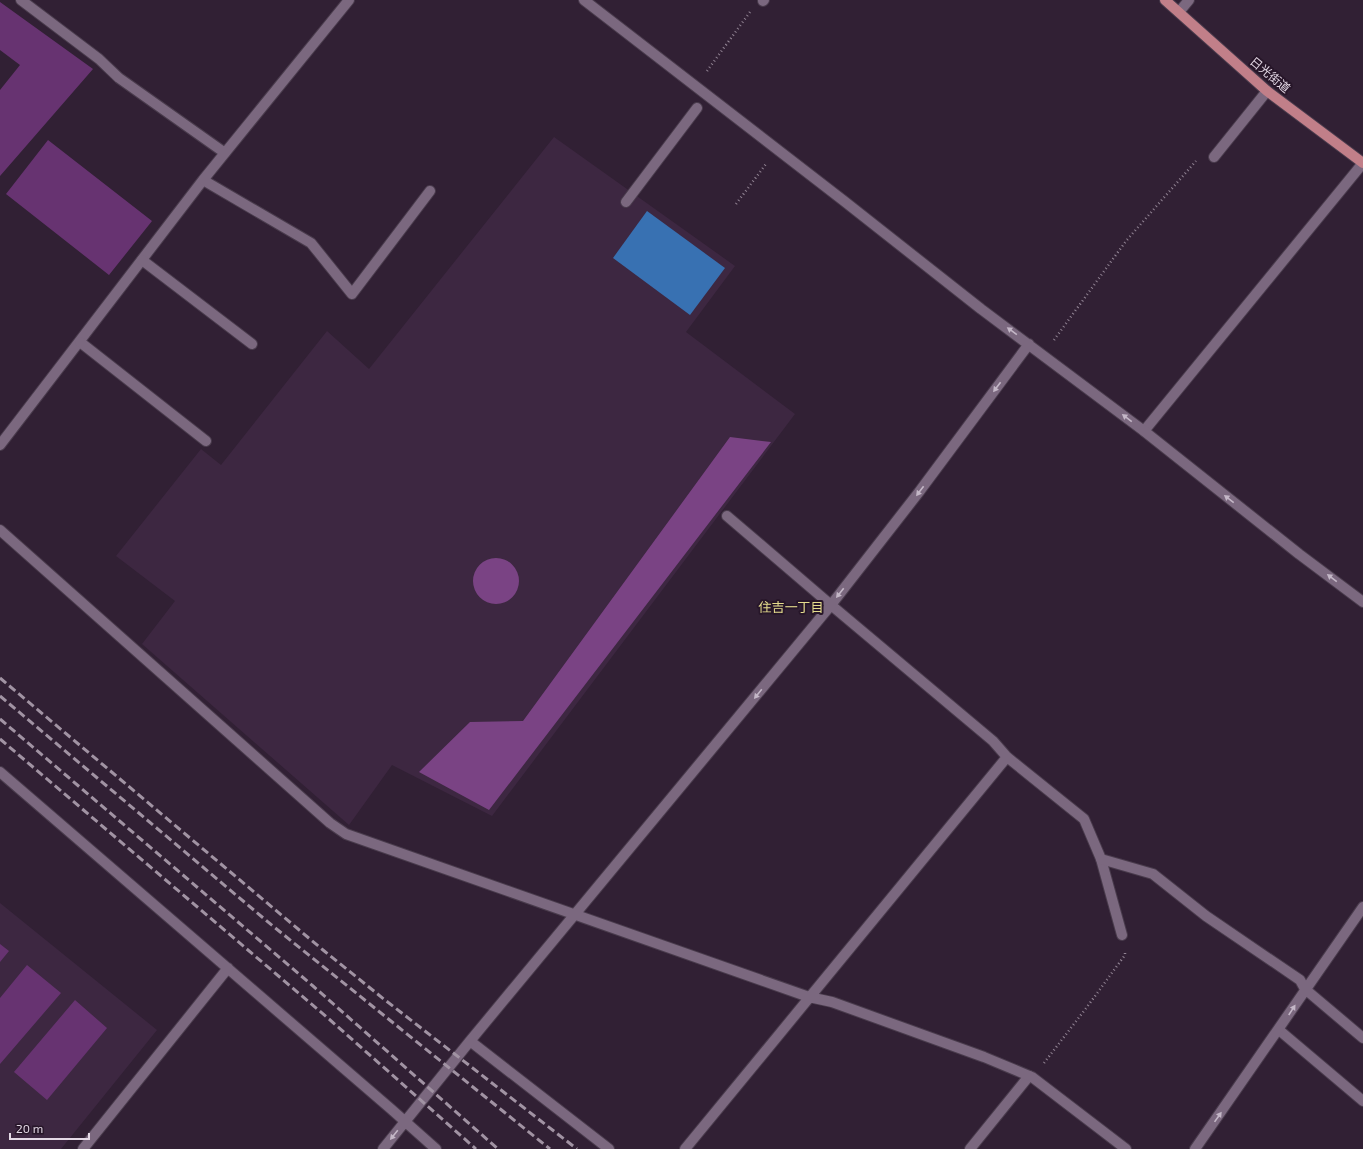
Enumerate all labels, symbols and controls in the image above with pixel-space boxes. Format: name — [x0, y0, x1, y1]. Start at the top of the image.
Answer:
street label: 日光街道 — [1248, 53, 1294, 95]
one-way arrow — [1007, 328, 1017, 336]
one-way arrow — [993, 381, 1002, 392]
one-way arrow — [1121, 414, 1132, 423]
one-way arrow — [915, 485, 924, 496]
one-way arrow — [1224, 494, 1235, 503]
one-way arrow — [1326, 574, 1337, 582]
one-way arrow — [836, 588, 844, 599]
district label: 住吉一丁目 — [758, 599, 824, 615]
one-way arrow — [753, 689, 762, 699]
one-way arrow — [1288, 1005, 1296, 1015]
one-way arrow — [1214, 1112, 1222, 1122]
scale bar — [10, 1115, 89, 1141]
text: 20 m — [16, 1121, 43, 1135]
one-way arrow — [390, 1130, 399, 1141]

